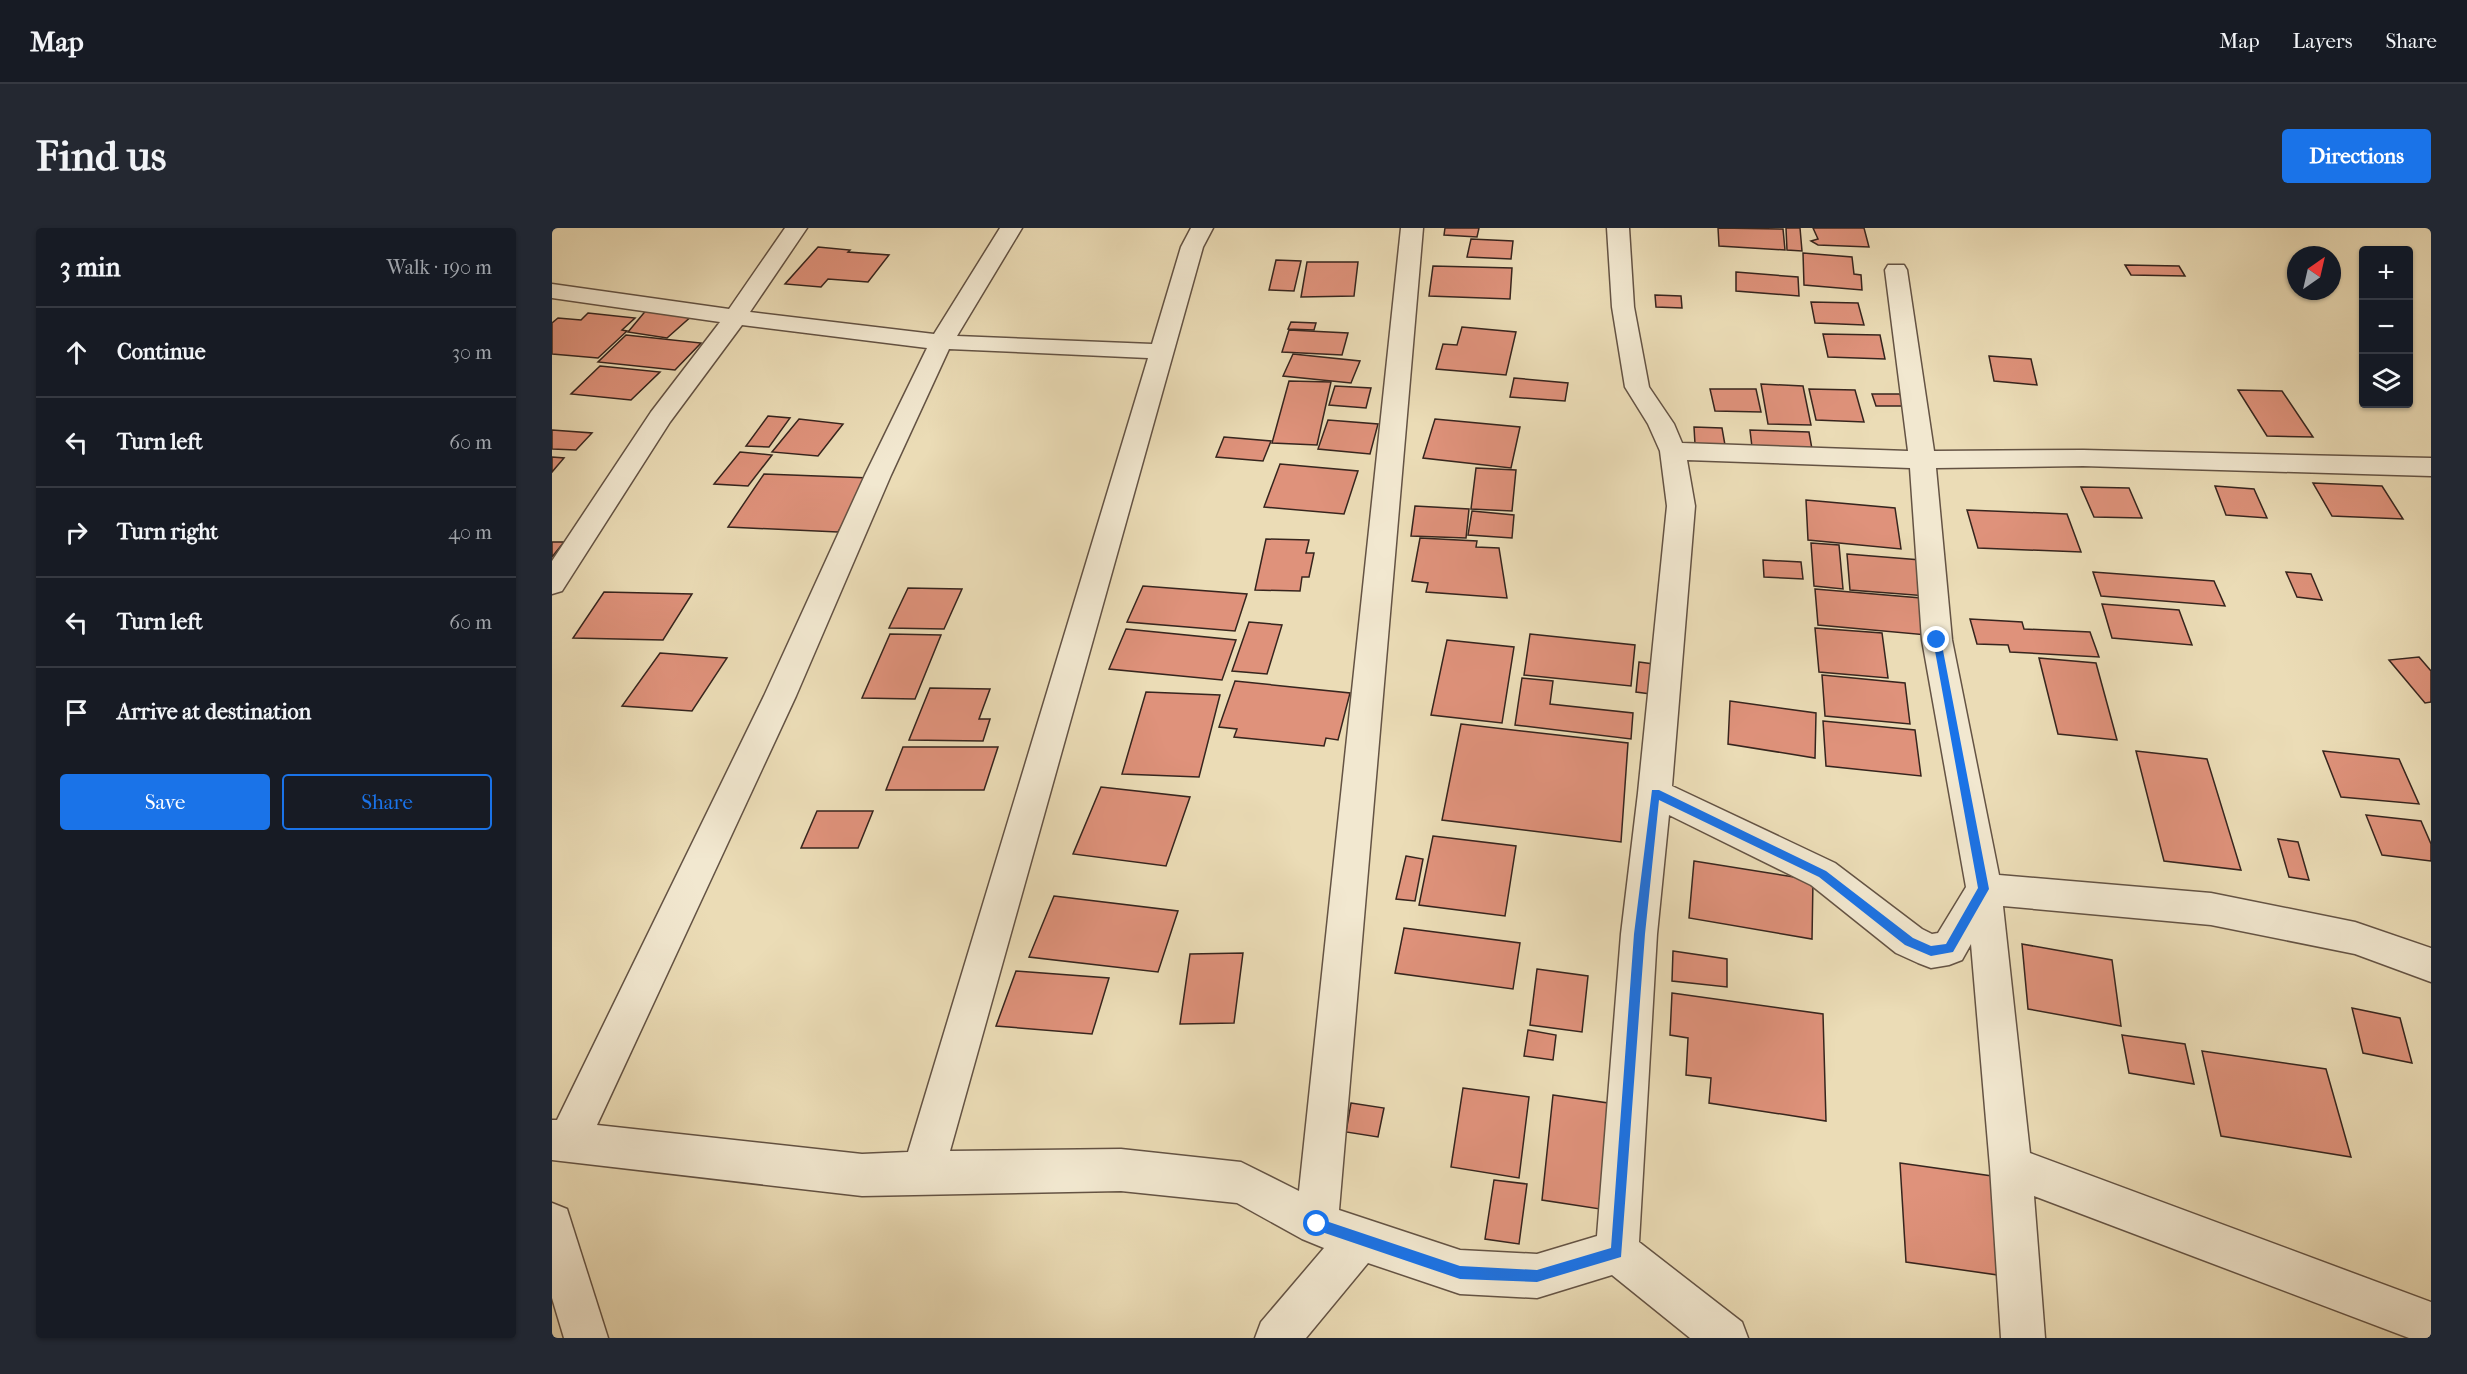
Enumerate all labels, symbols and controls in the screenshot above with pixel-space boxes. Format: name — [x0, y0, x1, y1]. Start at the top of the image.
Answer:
text: Map — [30, 25, 84, 58]
text: Map — [2219, 29, 2260, 53]
text: Layers — [2293, 29, 2352, 53]
text: Share — [2385, 29, 2437, 53]
button: Directions — [2282, 129, 2431, 183]
text: Find us — [36, 132, 166, 181]
north arrow — [2287, 246, 2341, 300]
map controls — [2359, 246, 2413, 408]
button: + — [2359, 246, 2413, 300]
text: 3 min — [60, 252, 121, 283]
text: Walk · 190 m — [386, 256, 492, 279]
button: − — [2359, 300, 2413, 354]
icon: ahead — [60, 336, 93, 369]
text: Continue — [117, 339, 206, 365]
text: 30 m — [452, 341, 492, 364]
button: layers — [2359, 354, 2413, 408]
icon: left — [60, 426, 93, 459]
text: Turn left — [117, 429, 203, 455]
text: 60 m — [449, 431, 492, 454]
icon: right — [60, 516, 93, 549]
text: Turn right — [117, 519, 218, 545]
text: 40 m — [448, 521, 492, 544]
icon: left — [60, 606, 93, 639]
text: Turn left — [117, 609, 203, 635]
text: 60 m — [449, 611, 492, 634]
route end — [1923, 626, 1949, 652]
icon: arrive — [60, 696, 93, 729]
text: Arrive at destination — [117, 699, 311, 725]
button: Save — [60, 774, 270, 830]
button: Share — [282, 774, 492, 830]
route start — [1303, 1210, 1329, 1236]

